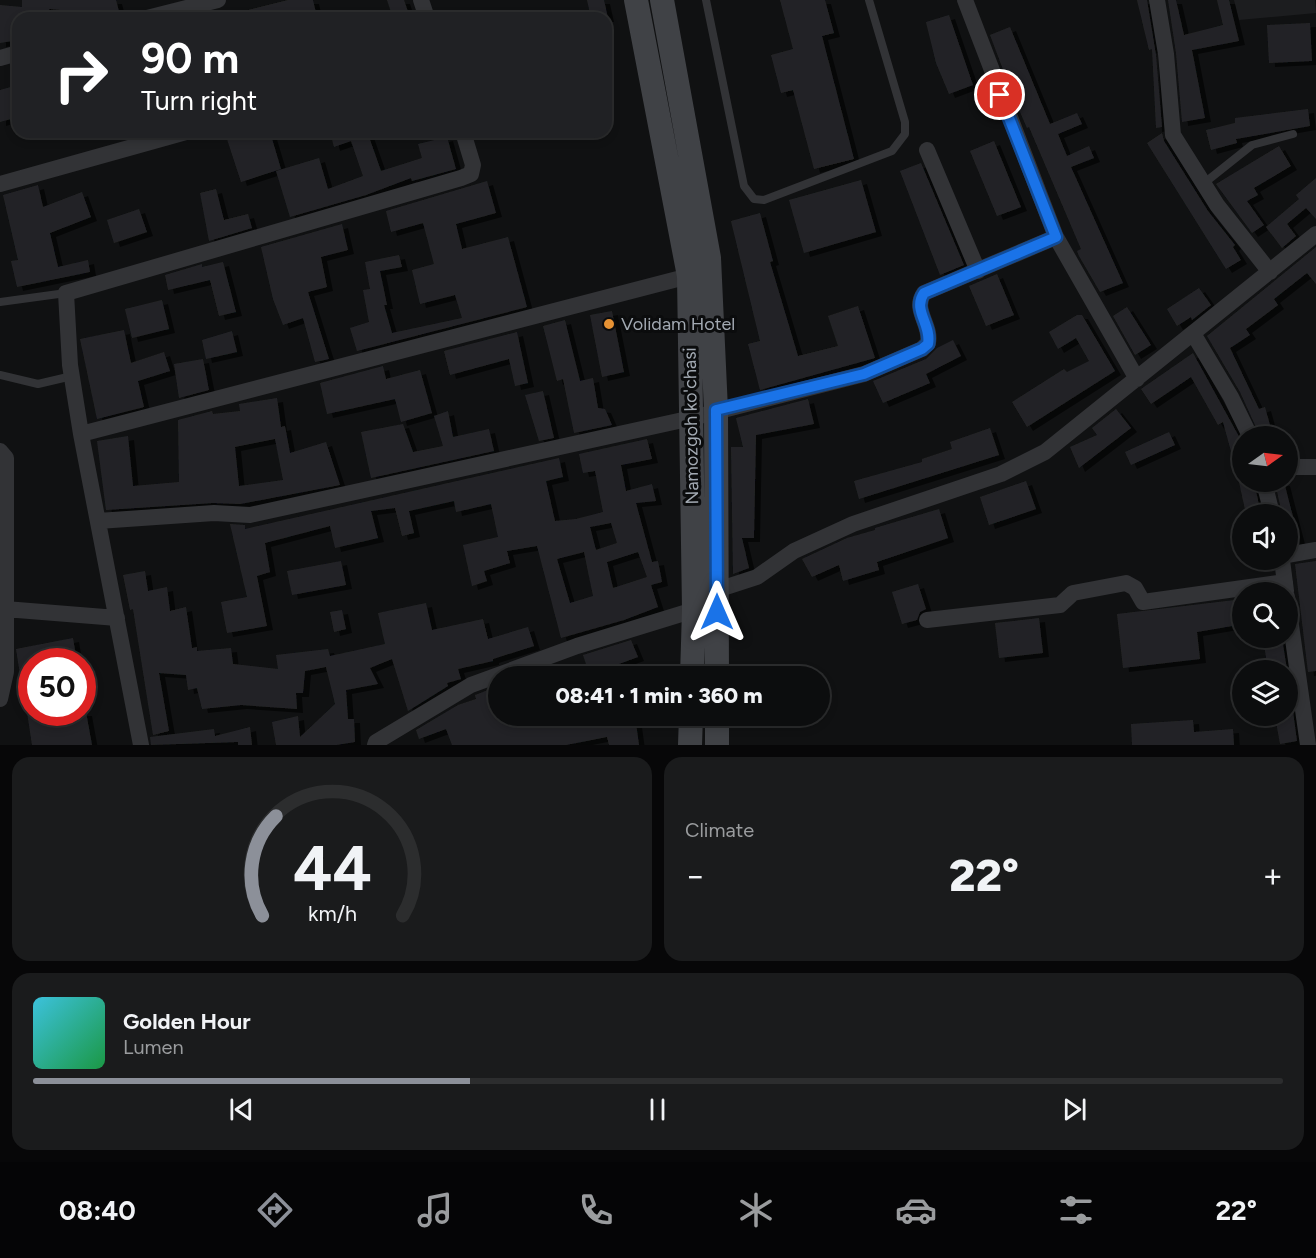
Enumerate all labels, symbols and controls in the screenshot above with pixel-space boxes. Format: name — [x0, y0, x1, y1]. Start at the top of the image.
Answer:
text: 90 m — [141, 33, 239, 84]
icon: right — [42, 36, 120, 114]
pin — [974, 69, 1025, 120]
icon: arrive — [983, 78, 1016, 111]
text: Turn right — [141, 84, 257, 117]
place label: Volidam Hotel — [621, 313, 735, 335]
marker: Volidam Hotel — [602, 317, 616, 331]
street label: Namozgoh ko'chasi — [679, 347, 703, 505]
north arrow — [1232, 426, 1298, 492]
map controls — [1232, 426, 1298, 726]
button: sound — [1232, 504, 1298, 570]
position arrow — [685, 580, 749, 644]
button: search — [1232, 582, 1298, 648]
speed limit sign: 50 — [18, 648, 96, 726]
button: layers — [1232, 660, 1298, 726]
text: 08:41 · 1 min · 360 m — [555, 682, 763, 709]
text: Climate — [685, 818, 754, 842]
text: 44 — [292, 831, 371, 906]
text: 22° — [949, 848, 1019, 902]
text: − — [685, 856, 706, 895]
text: + — [1262, 856, 1283, 895]
text: km/h — [308, 901, 356, 926]
text: Golden Hour — [123, 1008, 251, 1035]
text: Lumen — [123, 1035, 184, 1059]
icon: previous — [225, 1093, 258, 1126]
icon: pause — [641, 1093, 674, 1126]
icon: next — [1058, 1093, 1091, 1126]
icon: directions — [254, 1189, 296, 1231]
icon: music — [414, 1189, 456, 1231]
icon: phone — [575, 1189, 617, 1231]
icon: climate — [735, 1189, 777, 1231]
icon: car — [895, 1189, 937, 1231]
icon: filters — [1055, 1189, 1097, 1231]
text: 08:40 — [59, 1194, 136, 1227]
text: 22° — [1215, 1194, 1257, 1227]

